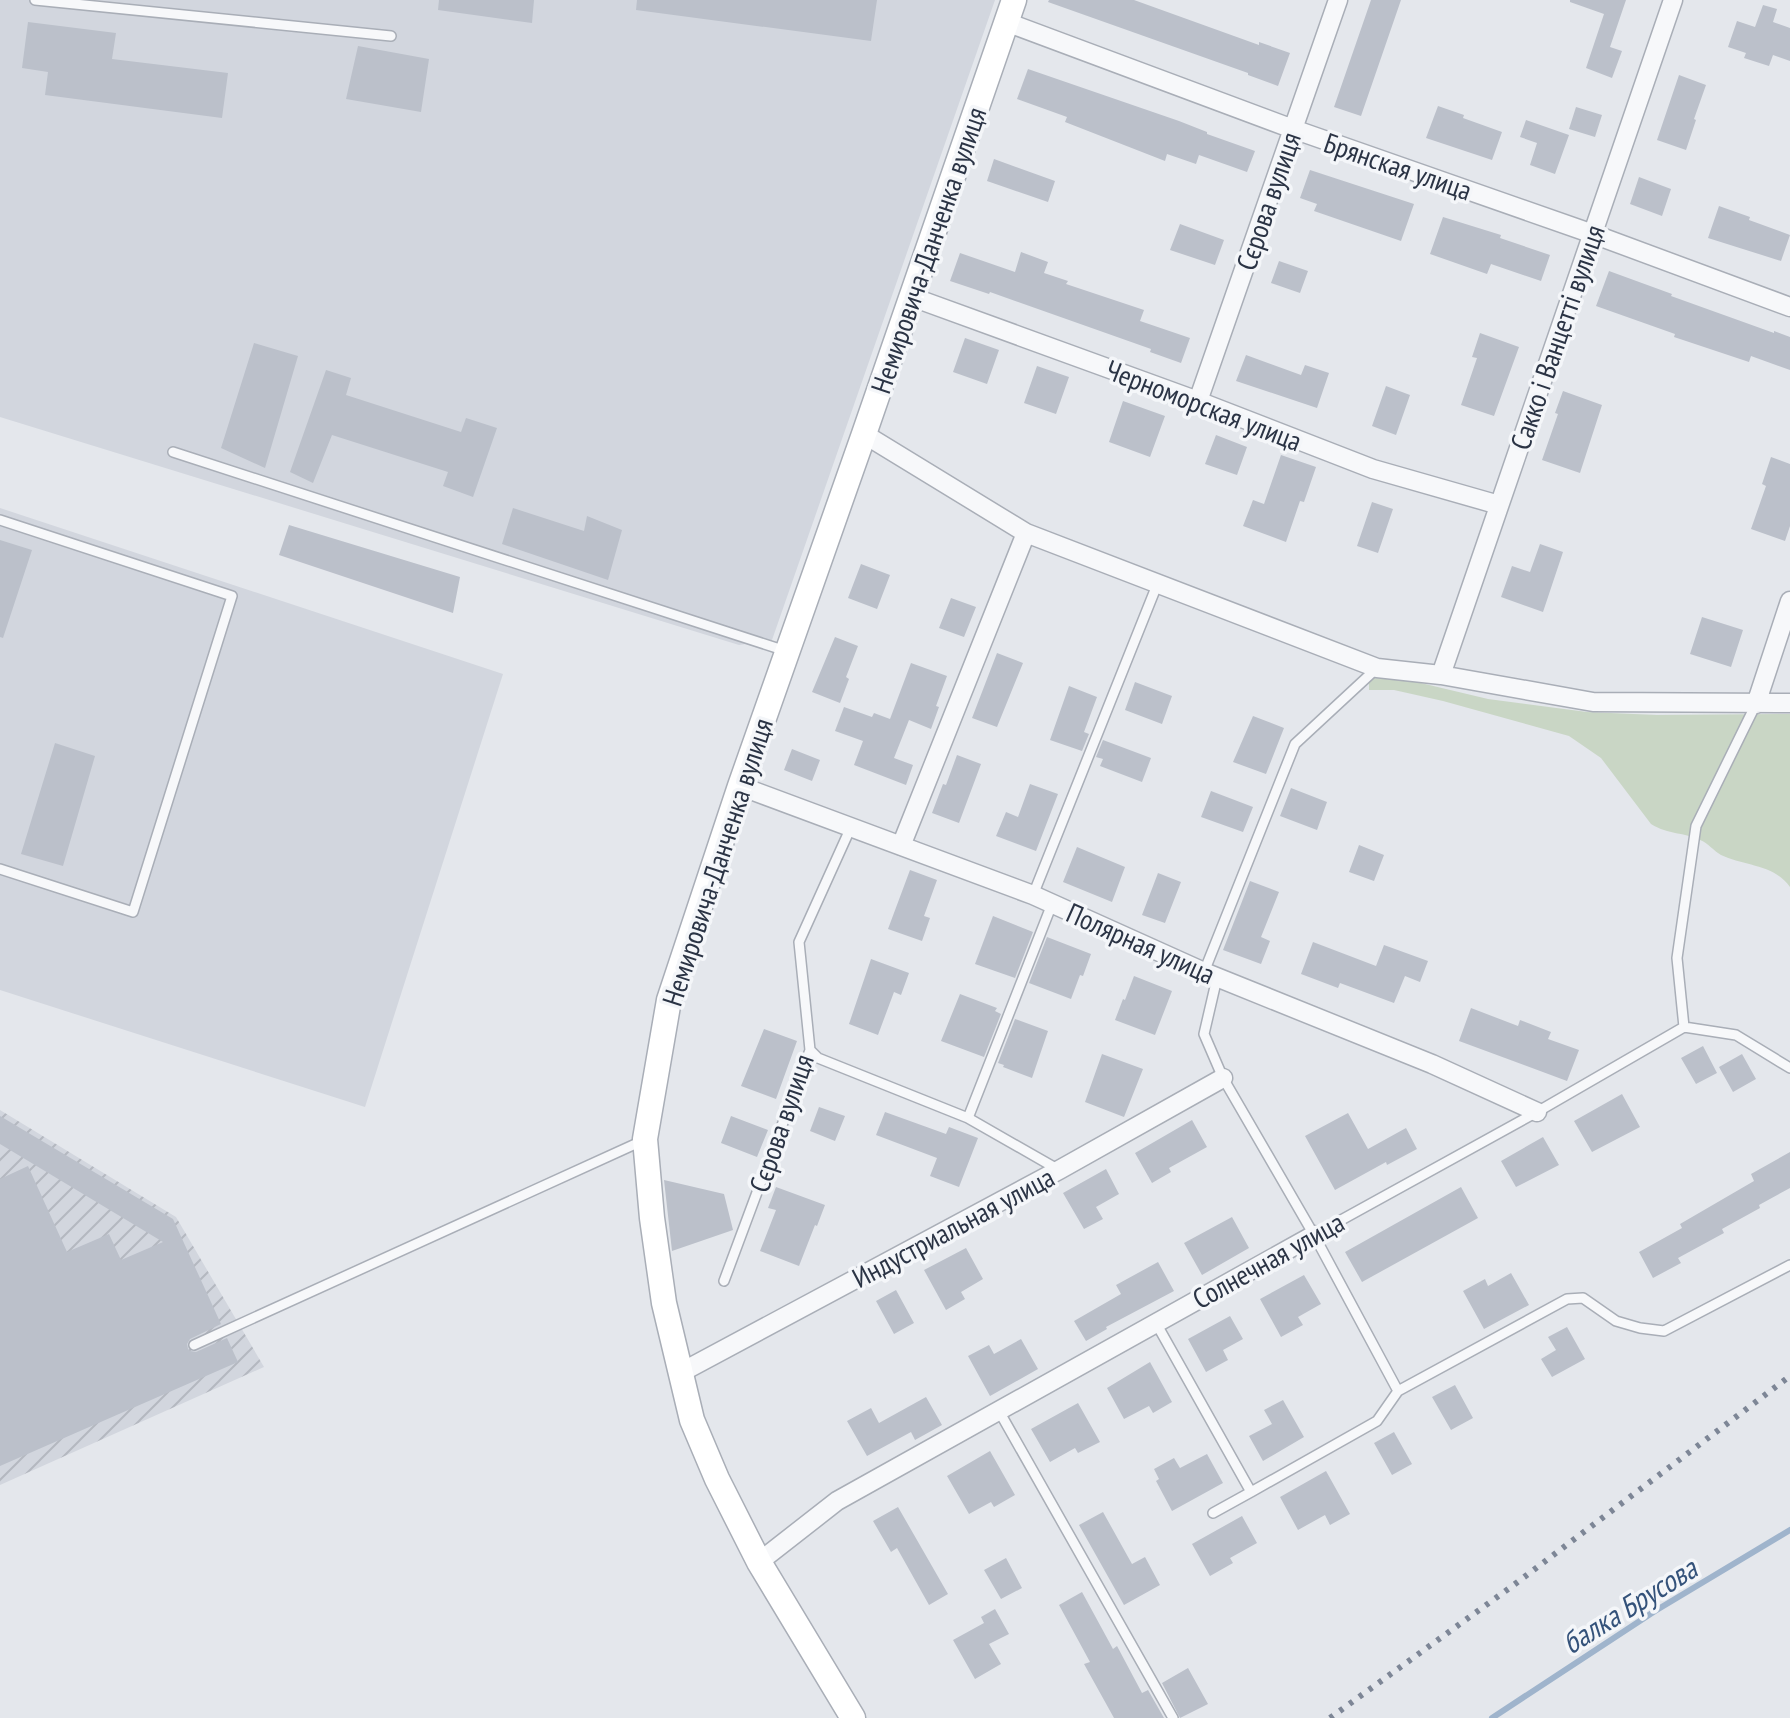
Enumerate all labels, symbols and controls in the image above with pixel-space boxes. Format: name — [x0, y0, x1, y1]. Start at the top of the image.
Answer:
street label: Немировича-Данченка вулиця — [862, 102, 994, 398]
street label: Брянская улица — [1319, 123, 1477, 209]
street label: Сєрова вулиця — [1227, 127, 1309, 275]
street label: Сакко і Ванцетті вулиця — [1501, 220, 1613, 454]
street label: Черноморская улица — [1101, 351, 1307, 459]
street label: Немировича-Данченка вулиця — [653, 713, 781, 1011]
street label: Полярная улица — [1061, 894, 1221, 992]
street label: Сєрова вулиця — [740, 1049, 822, 1197]
street label: Индустриальная улица — [846, 1158, 1060, 1296]
street label: Солнечная улица — [1186, 1203, 1350, 1317]
water label: балка Брусова — [1554, 1547, 1705, 1662]

